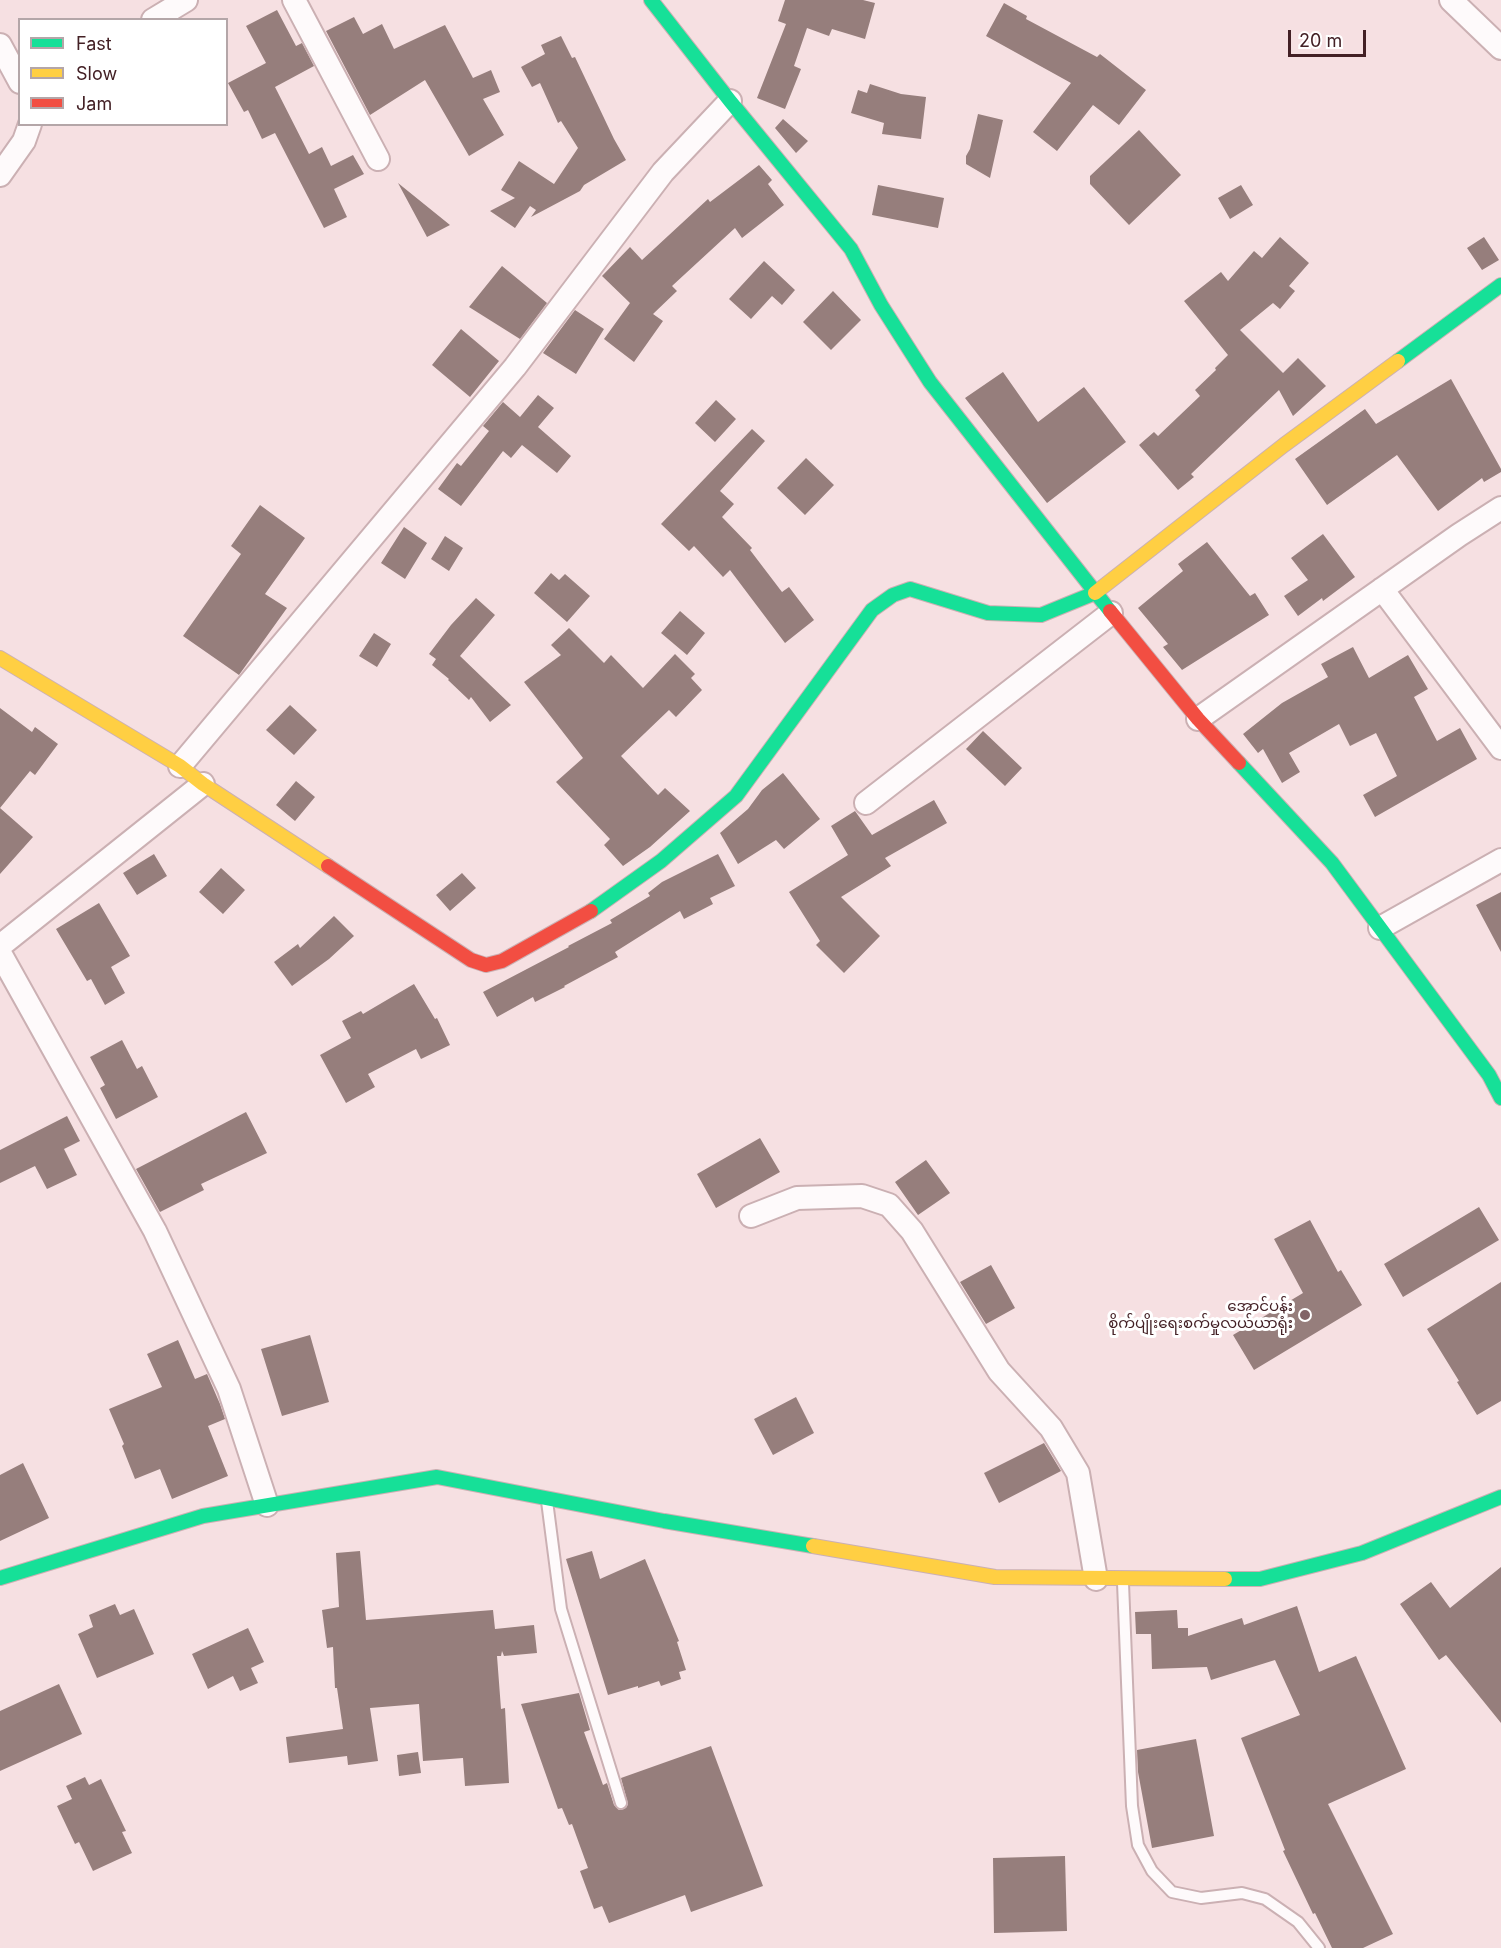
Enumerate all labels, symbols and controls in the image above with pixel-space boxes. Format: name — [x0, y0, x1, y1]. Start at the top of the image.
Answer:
legend — [18, 18, 228, 126]
scale bar — [1291, 18, 1369, 56]
text: 20 m — [1299, 30, 1342, 51]
text: Fast — [76, 33, 112, 54]
text: Slow — [76, 63, 117, 84]
text: Jam — [76, 93, 112, 114]
place label: အောင်ပန်း စိုက်ပျိုးရေးစက်မှုလယ်ယာရုံး — [1108, 1297, 1293, 1332]
marker: အောင်ပန်း စိုက်ပျိုးရေးစက်မှုလယ်ယာရုံး — [1298, 1308, 1312, 1322]

